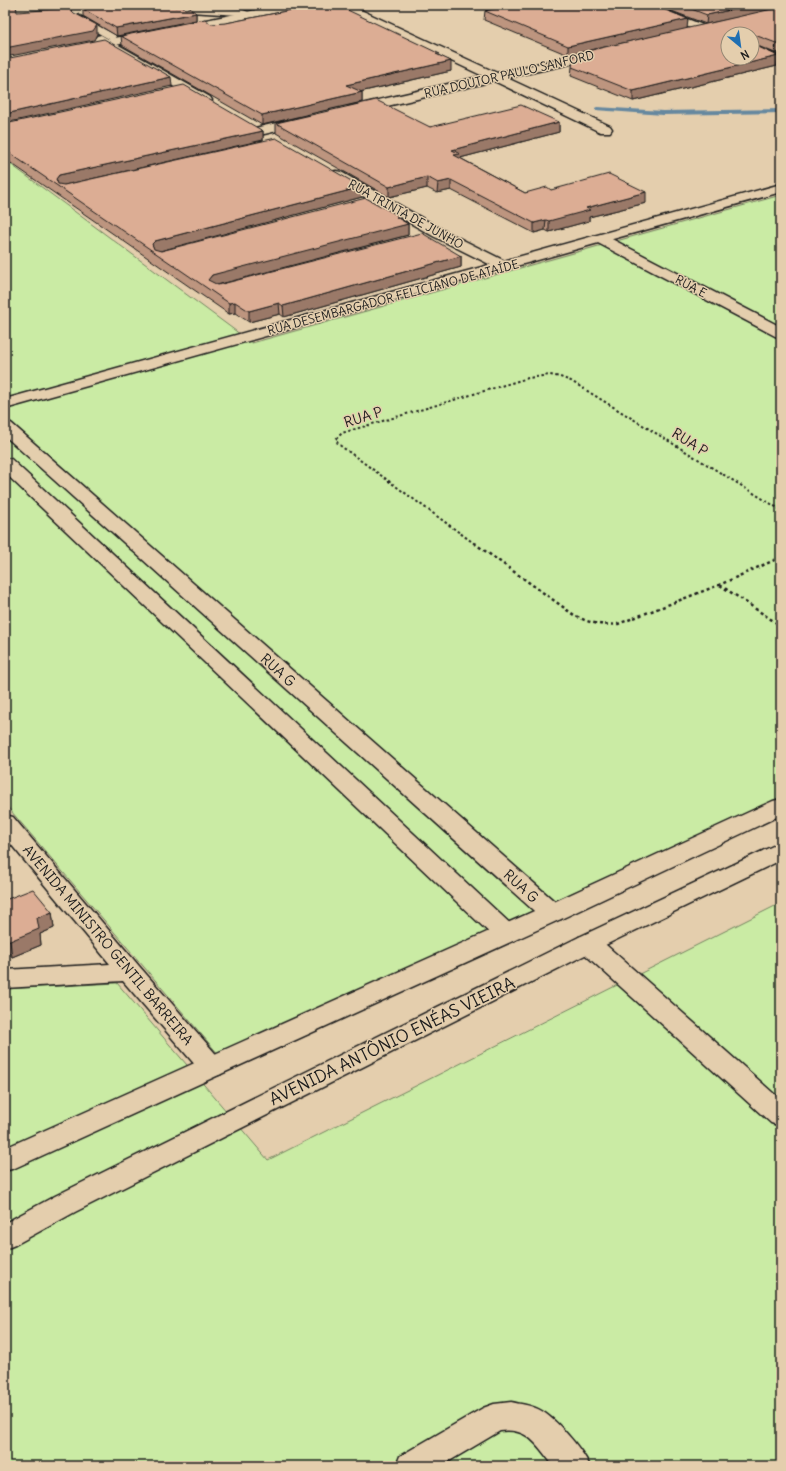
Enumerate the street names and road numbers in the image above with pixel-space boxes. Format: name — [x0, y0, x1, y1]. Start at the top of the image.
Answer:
street label: RUA DOUTOR PAULO SANFORD — [423, 47, 595, 101]
street label: RUA TRINTA DE JUNHO — [346, 176, 466, 252]
street label: RUA DESEMBARGADOR FELICIANO DE ATAÍDE — [266, 256, 520, 338]
street label: RUA E — [673, 272, 709, 300]
street label: RUA P — [342, 403, 384, 431]
street label: RUA P — [669, 424, 711, 460]
street label: RUA G — [257, 650, 299, 690]
street label: AVENIDA MINISTRO GENTIL BARREIRA — [19, 841, 197, 1049]
street label: RUA G — [500, 866, 542, 906]
street label: AVENIDA ANTÔNIO ENÉAS VIEIRA — [265, 971, 519, 1110]

